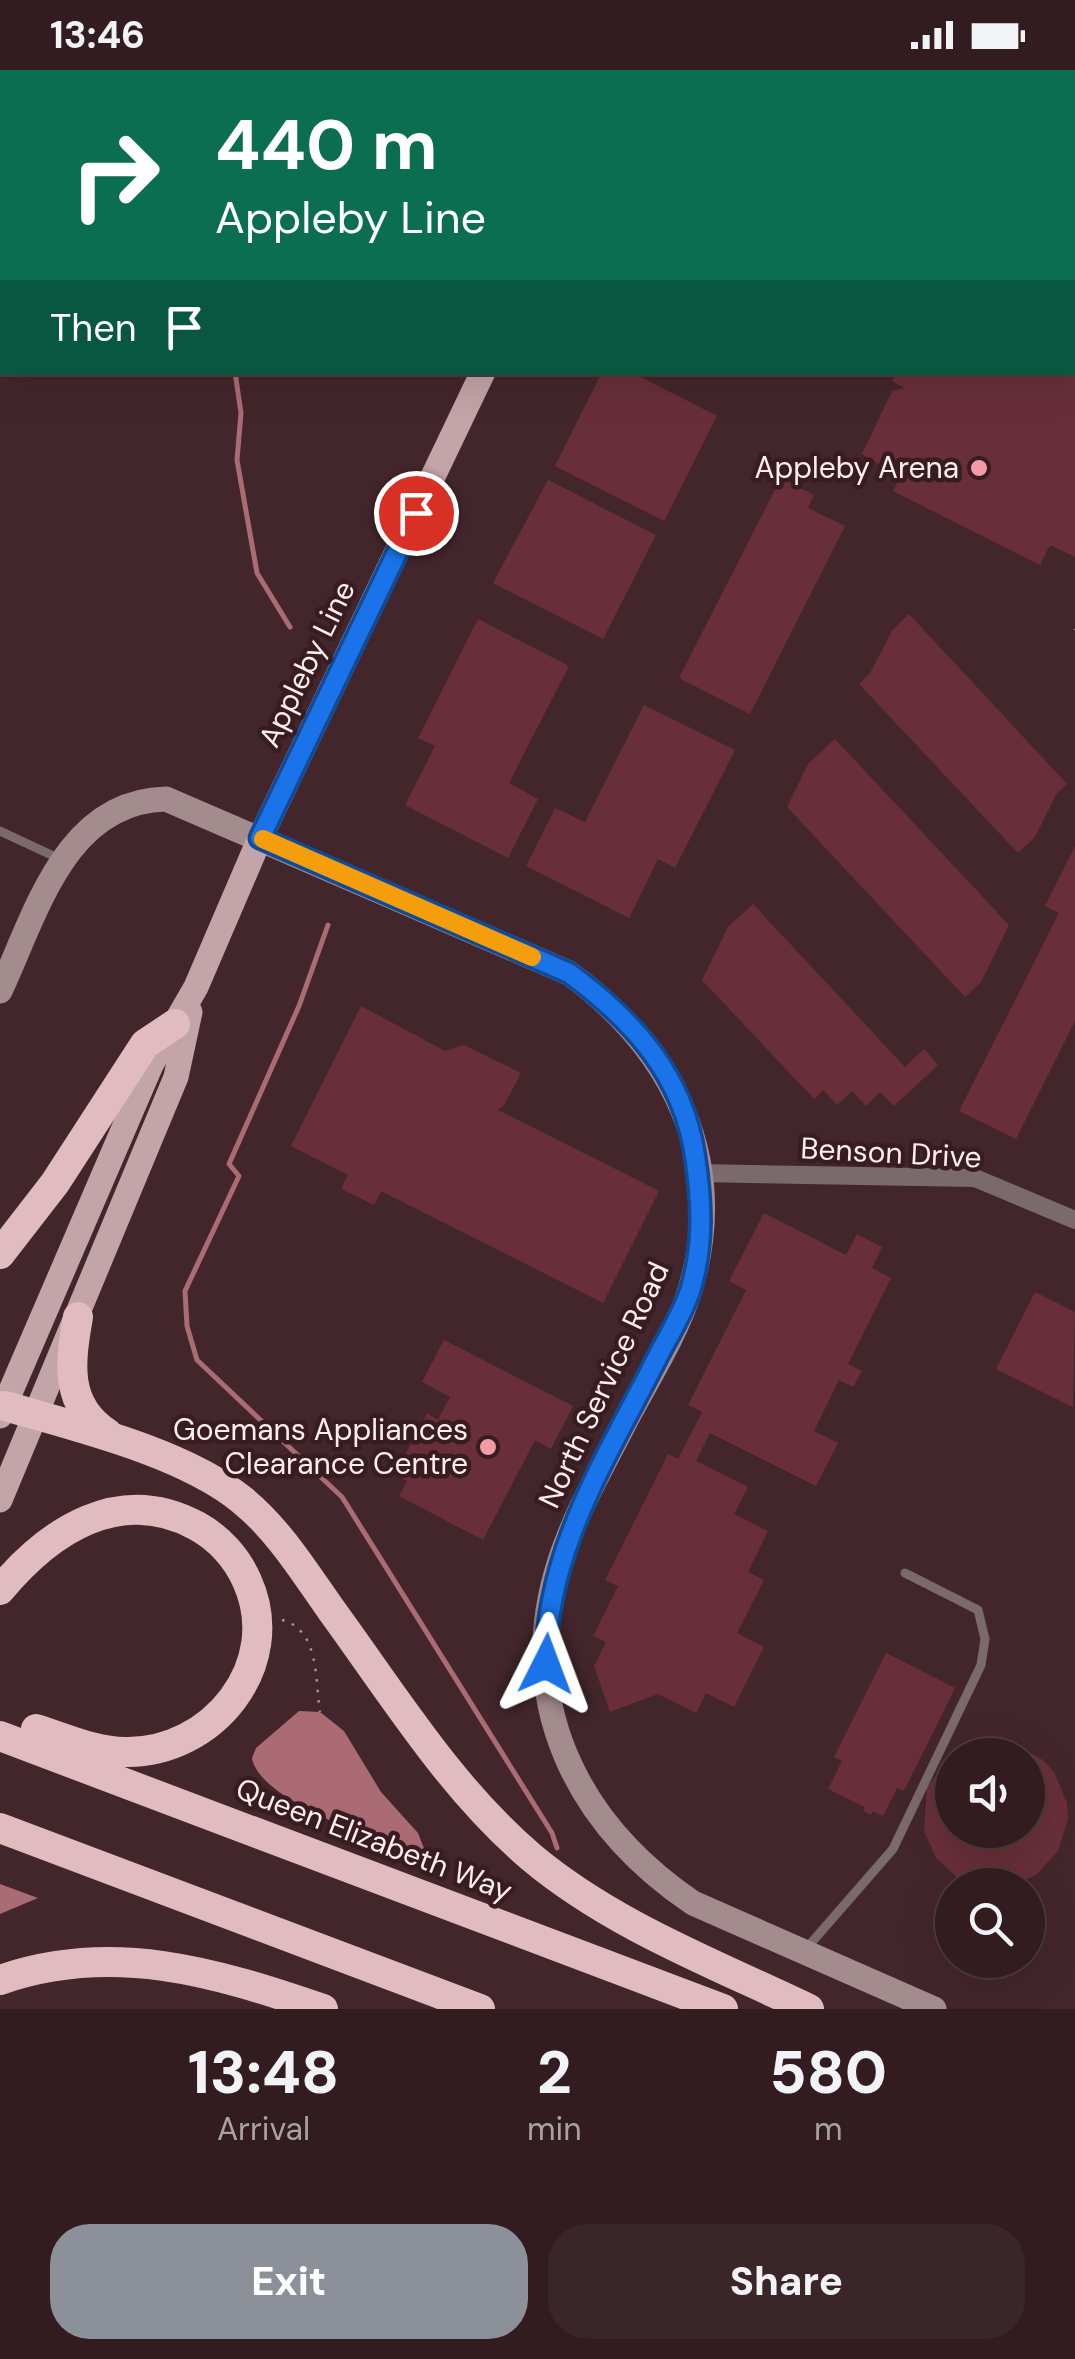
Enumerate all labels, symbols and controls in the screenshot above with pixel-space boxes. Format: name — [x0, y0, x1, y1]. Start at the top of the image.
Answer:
text: 13:46 — [50, 10, 145, 60]
text: 440 m — [215, 100, 438, 191]
icon: right — [50, 110, 180, 240]
text: Appleby Line — [215, 188, 486, 247]
icon: arrive — [157, 300, 212, 355]
text: Then — [50, 303, 137, 353]
place label: Appleby Arena — [755, 448, 959, 487]
marker: Appleby Arena — [968, 457, 990, 479]
pin — [374, 471, 459, 556]
icon: arrive — [389, 486, 444, 541]
street label: Appleby Line — [249, 574, 364, 754]
street label: Benson Drive — [799, 1128, 983, 1177]
street label: North Service Road — [529, 1255, 678, 1514]
place label: Goemans Appliances Clearance Centre — [173, 1410, 468, 1483]
marker: Goemans Appliances Clearance Centre — [477, 1436, 499, 1458]
position arrow — [494, 1612, 598, 1716]
map controls — [935, 1738, 1045, 1978]
button: sound — [935, 1738, 1045, 1848]
street label: Queen Elizabeth Way — [230, 1769, 518, 1910]
button: search — [935, 1868, 1045, 1978]
text: 13:48 — [188, 2033, 339, 2112]
text: 2 — [537, 2033, 572, 2112]
text: 580 — [769, 2033, 887, 2112]
text: Arrival — [217, 2108, 310, 2150]
text: min — [527, 2108, 582, 2150]
text: m — [814, 2108, 843, 2150]
button: Exit — [50, 2224, 528, 2339]
button: Share — [548, 2224, 1025, 2339]

